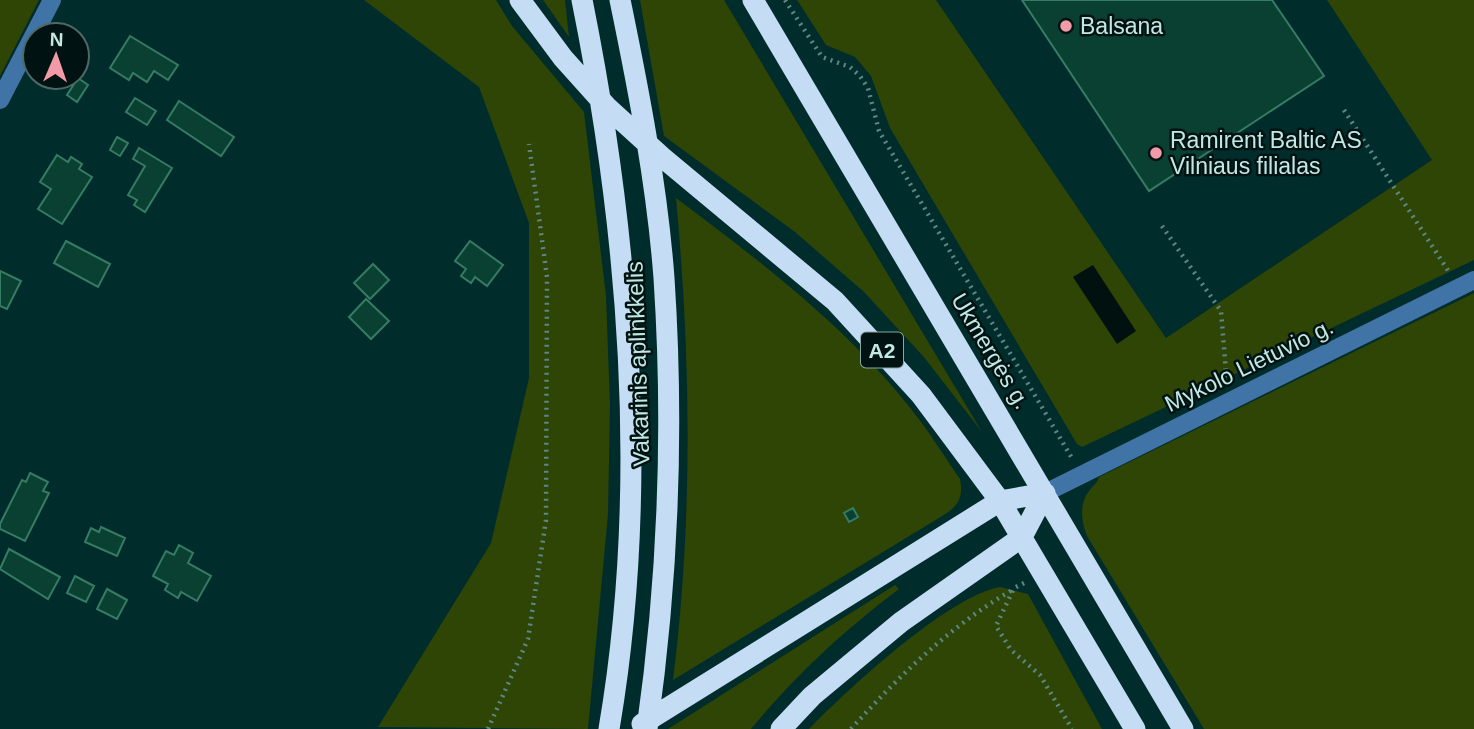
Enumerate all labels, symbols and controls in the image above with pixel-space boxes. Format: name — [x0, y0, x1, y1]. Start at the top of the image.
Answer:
place label: Balsana — [1080, 13, 1163, 39]
marker: Balsana — [1058, 18, 1074, 34]
north arrow — [21, 21, 91, 91]
text: N — [49, 29, 64, 50]
place label: Ramirent Baltic AS Vilniaus filialas — [1170, 127, 1362, 179]
marker: Ramirent Baltic AS Vilniaus filialas — [1148, 145, 1164, 161]
street label: Vakarinis aplinkkelis — [621, 261, 655, 467]
street label: Ukmergės g. — [946, 288, 1036, 414]
street label: Mykolo Lietuvio g. — [1161, 313, 1337, 417]
road number: A2 — [861, 332, 903, 368]

